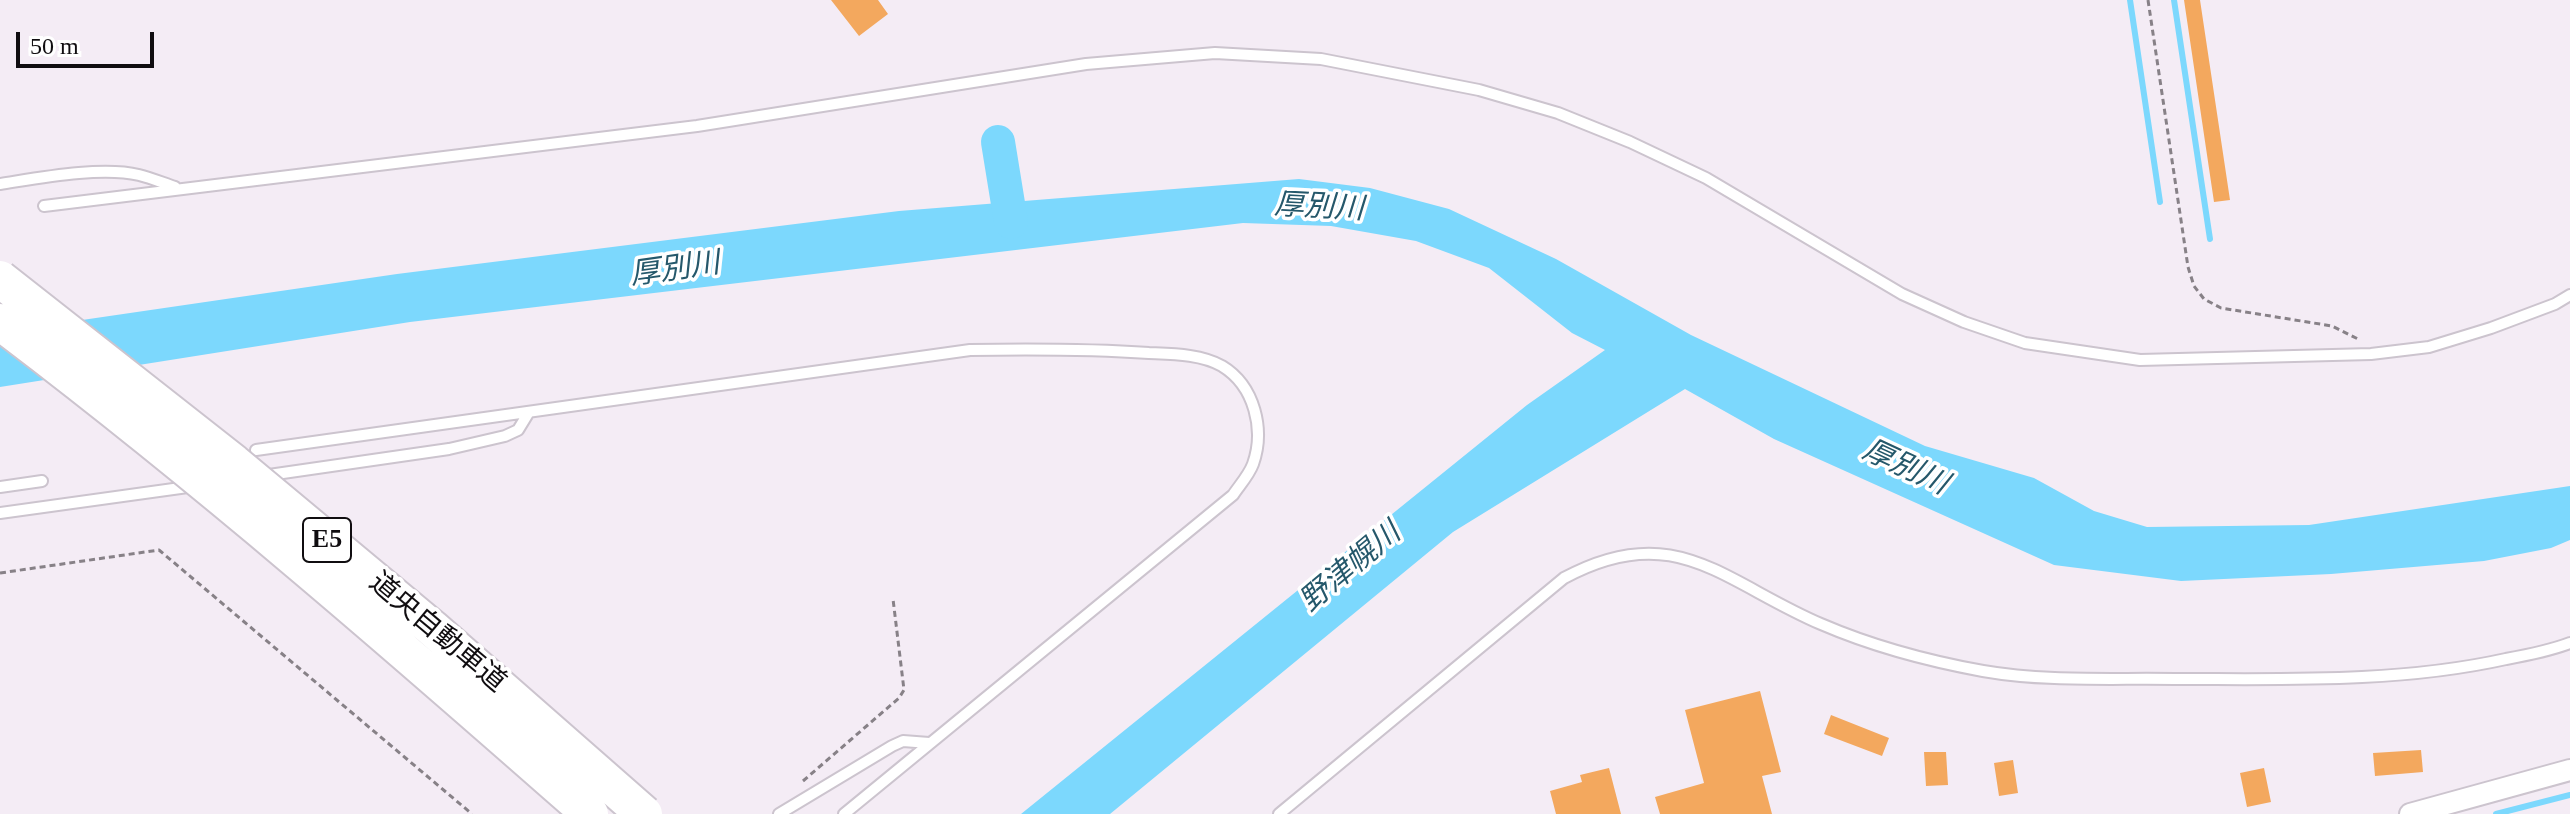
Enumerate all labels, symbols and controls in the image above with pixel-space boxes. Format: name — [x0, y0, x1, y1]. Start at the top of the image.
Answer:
scale bar — [20, 16, 158, 66]
text: 50 m — [30, 33, 79, 59]
water label: 厚別川 — [1273, 188, 1365, 228]
water label: 厚別川 — [628, 246, 722, 294]
water label: 厚別川 — [1857, 433, 1953, 503]
water label: 野津幌川 — [1293, 516, 1409, 620]
road number: E5 — [303, 518, 351, 562]
street label: 道央自動車道 — [362, 566, 512, 700]

